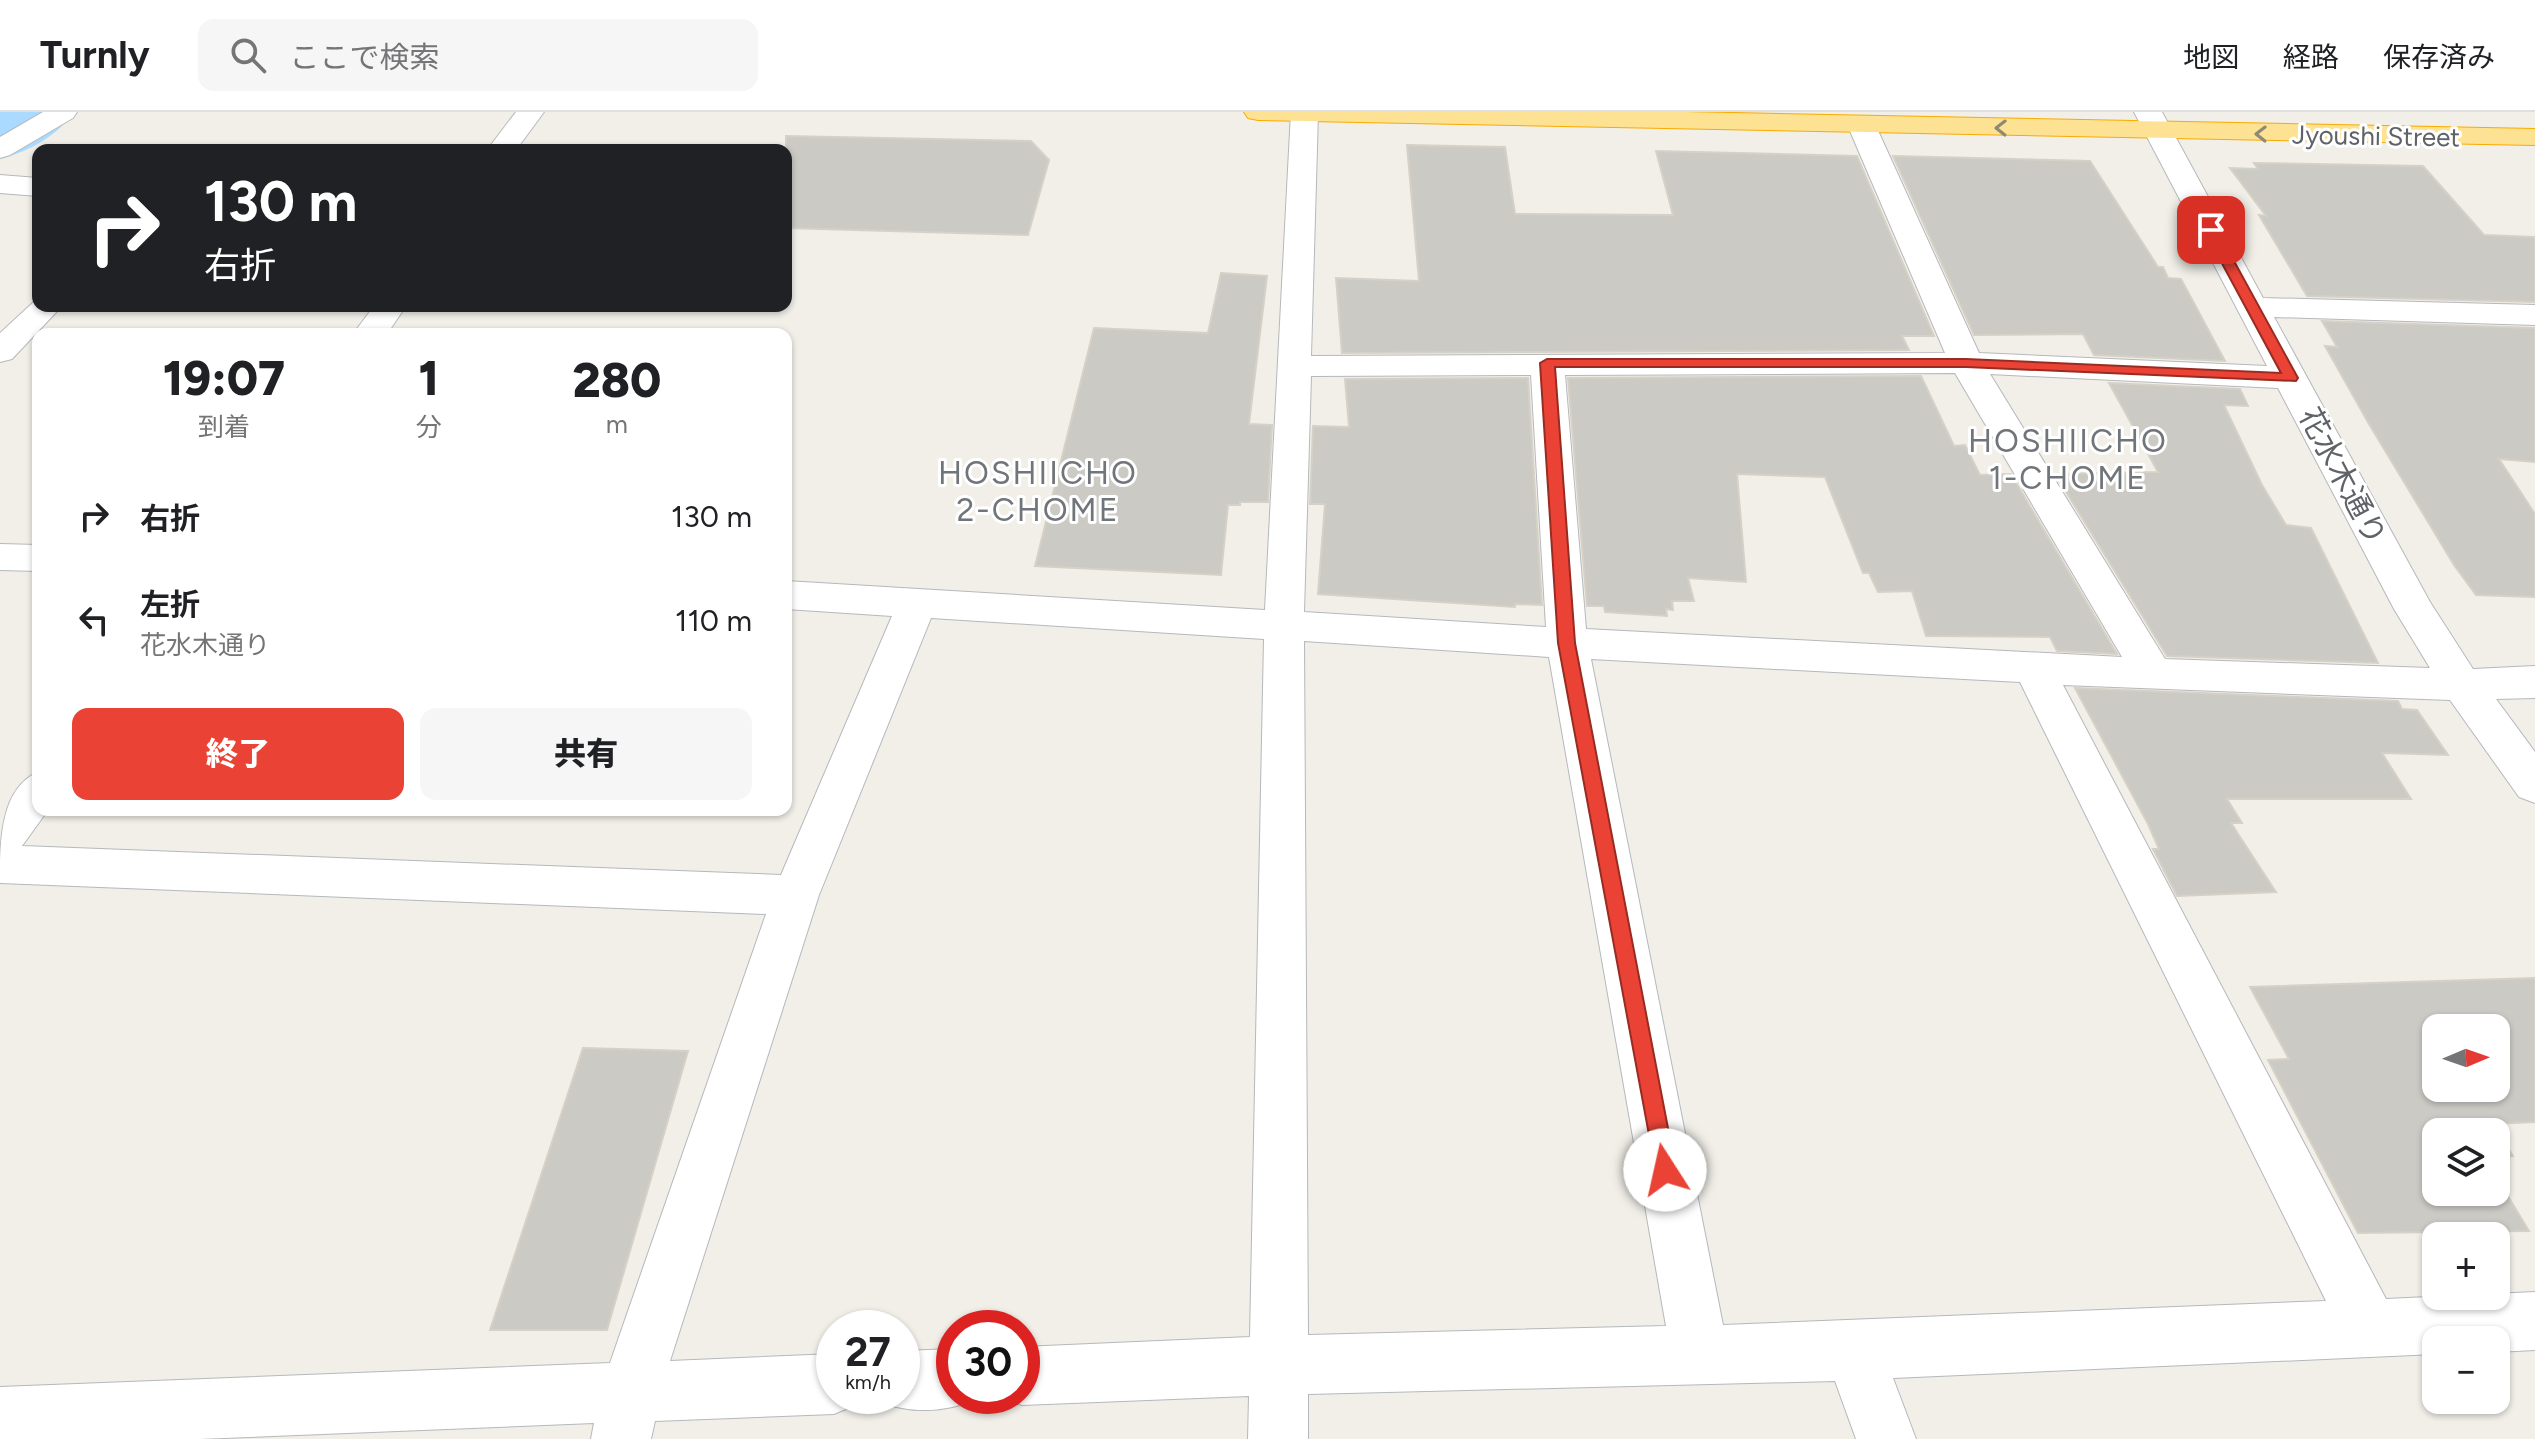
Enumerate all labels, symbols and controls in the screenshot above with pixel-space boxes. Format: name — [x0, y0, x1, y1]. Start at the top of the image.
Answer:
search box — [198, 19, 758, 91]
text: Turnly — [40, 32, 150, 78]
icon: search — [226, 33, 270, 77]
text: ここで検索 — [290, 39, 440, 76]
text: 地図 — [2183, 40, 2239, 74]
text: 経路 — [2283, 40, 2339, 74]
text: 保存済み — [2383, 40, 2495, 74]
one-way arrow — [1994, 119, 2007, 137]
street label: Jyoushi Street — [2292, 119, 2461, 153]
one-way arrow — [2254, 125, 2267, 143]
text: 130 m — [204, 168, 357, 235]
icon: right — [72, 176, 176, 280]
pin — [2177, 196, 2245, 264]
icon: arrive — [2189, 208, 2233, 252]
text: 右折 — [204, 244, 276, 287]
text: 19:07 — [163, 349, 285, 407]
text: 1 — [419, 349, 439, 407]
text: 280 — [572, 351, 661, 409]
street label: 花水木通り — [2291, 401, 2395, 551]
text: m — [606, 408, 628, 440]
text: 到着 — [198, 411, 250, 443]
text: 分 — [416, 411, 442, 443]
district label: HOSHIICHO 1-CHOME — [1968, 422, 2168, 497]
district label: HOSHIICHO 2-CHOME — [938, 454, 1138, 529]
icon: right — [72, 494, 116, 538]
text: 130 m — [671, 498, 752, 535]
text: 右折 — [140, 500, 200, 537]
text: 左折 — [140, 586, 200, 623]
icon: left — [72, 598, 116, 642]
text: 110 m — [675, 602, 752, 639]
text: 花水木通り — [140, 629, 270, 661]
button: 終了 — [72, 708, 404, 800]
button: 共有 — [420, 708, 752, 800]
north arrow — [2422, 1014, 2510, 1102]
map controls — [2422, 1014, 2510, 1414]
button: layers — [2422, 1118, 2510, 1206]
position arrow — [1623, 1128, 1707, 1212]
button: + — [2422, 1222, 2510, 1310]
speed limit sign: 30 — [936, 1310, 1040, 1414]
button: − — [2422, 1326, 2510, 1414]
text: 27 — [845, 1328, 891, 1376]
text: km/h — [845, 1370, 891, 1394]

